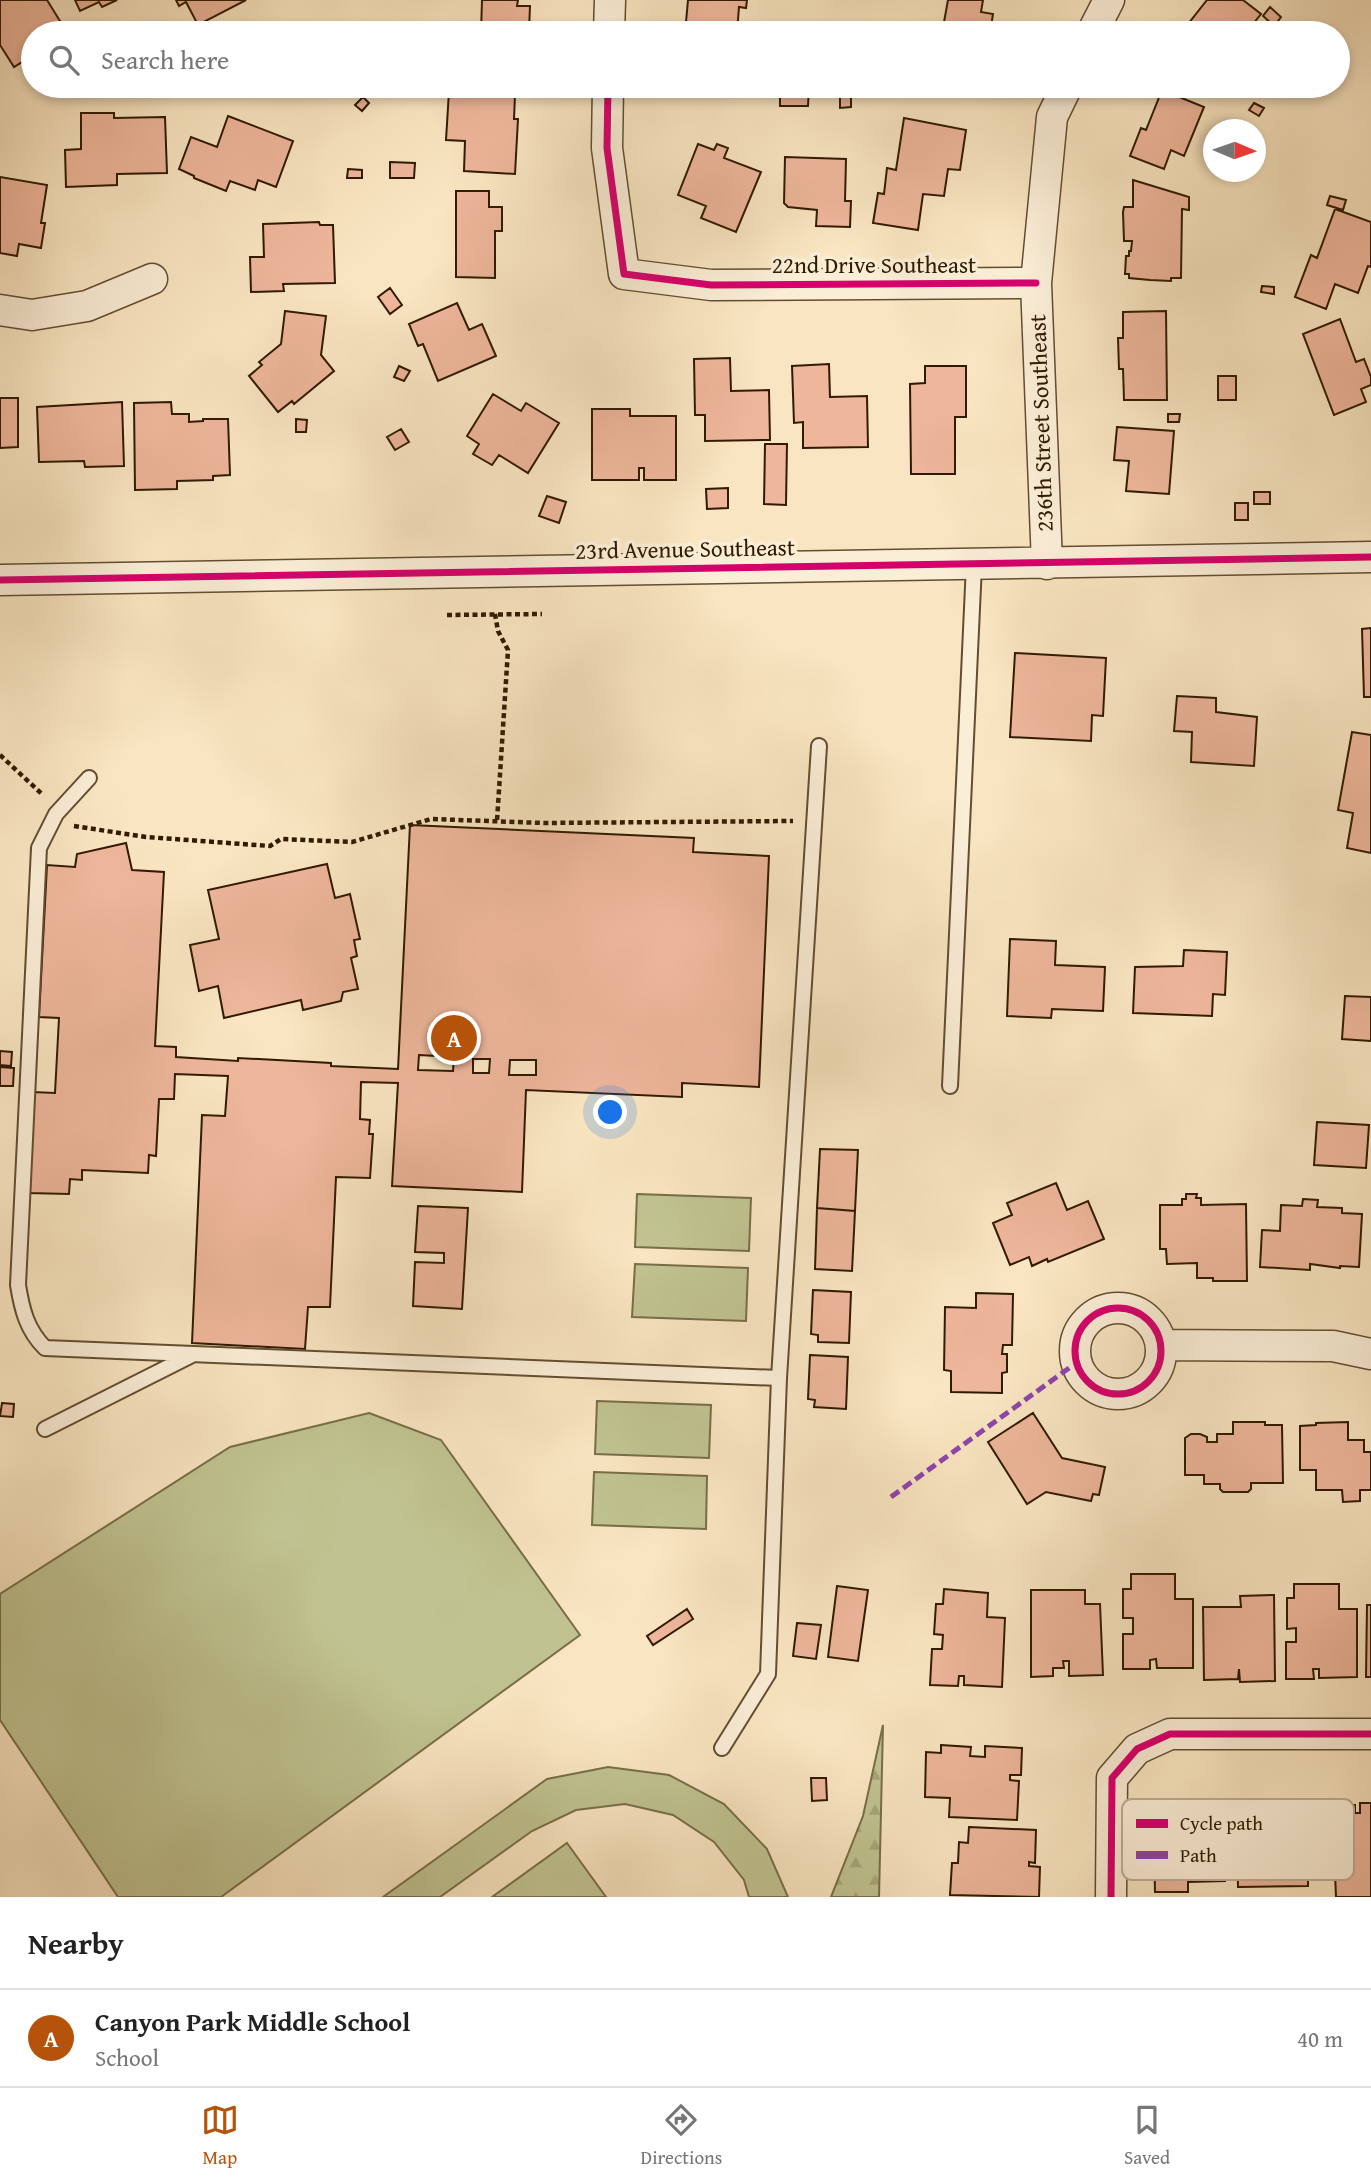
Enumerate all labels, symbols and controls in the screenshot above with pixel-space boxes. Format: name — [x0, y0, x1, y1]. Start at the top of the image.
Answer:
search box — [21, 21, 1350, 98]
text: Search here — [101, 40, 229, 79]
icon: search — [45, 41, 83, 79]
north arrow — [1203, 119, 1266, 182]
street label: 22nd Drive Southeast — [772, 248, 976, 281]
street label: 236th Street Southeast — [1020, 314, 1061, 532]
street label: 23rd Avenue Southeast — [575, 530, 795, 567]
pin: A — [431, 1012, 477, 1064]
your location — [593, 1095, 627, 1129]
legend — [1122, 1799, 1354, 1880]
text: Cycle path — [1180, 1809, 1263, 1837]
text: Path — [1180, 1841, 1217, 1869]
text: Nearby — [28, 1921, 124, 1965]
text: Canyon Park Middle School — [95, 2002, 410, 2041]
text: A — [44, 2022, 58, 2055]
text: 40 m — [1297, 2022, 1343, 2055]
text: School — [95, 2041, 159, 2074]
tab: Map — [201, 2101, 239, 2171]
tab: Directions — [641, 2101, 722, 2171]
tab: Saved — [1124, 2101, 1170, 2171]

